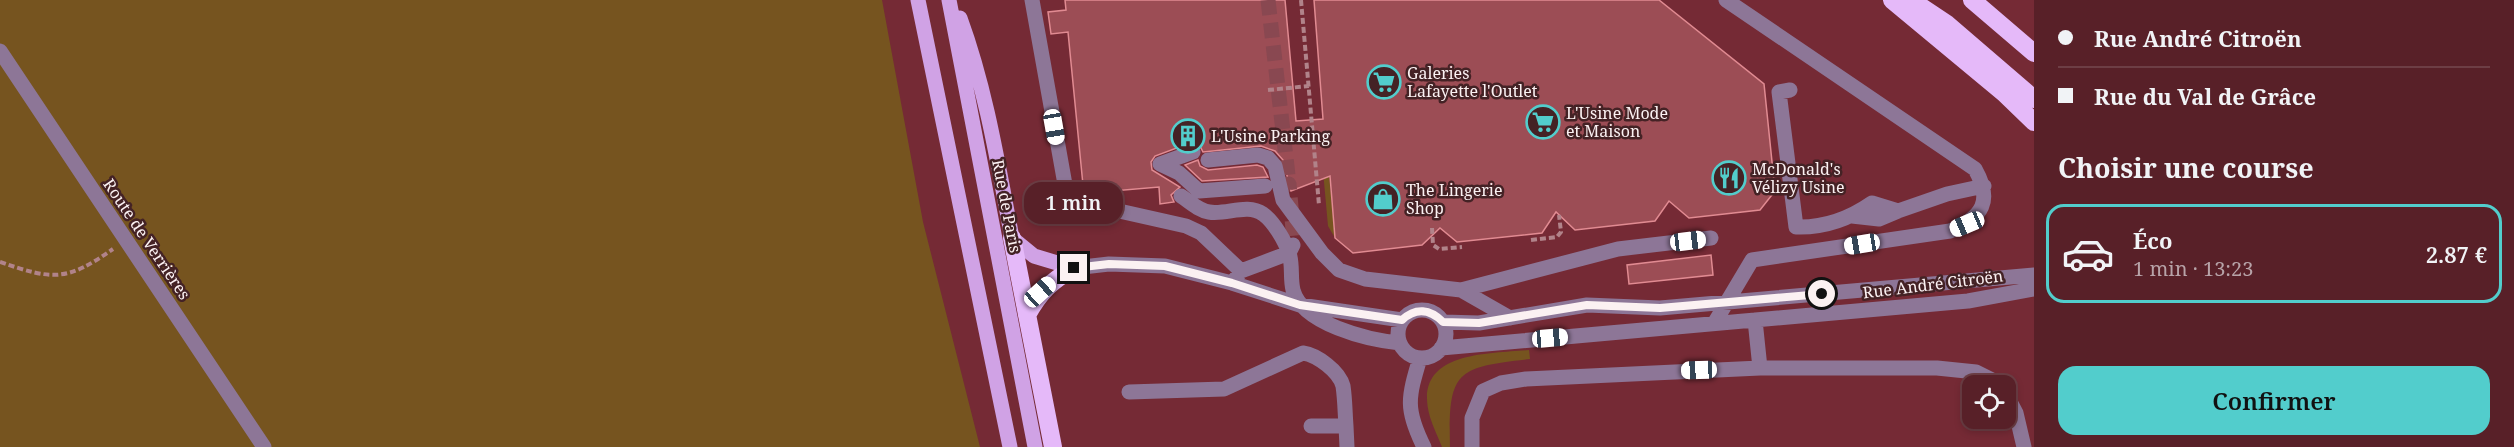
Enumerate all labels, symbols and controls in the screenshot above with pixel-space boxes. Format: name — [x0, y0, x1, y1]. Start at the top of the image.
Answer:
text: Rue André Citroën — [2094, 23, 2302, 53]
place label: Galeries Lafayette l'Outlet — [1407, 62, 1538, 102]
supermarket icon: Galeries Lafayette l'Outlet — [1366, 64, 1402, 100]
text: Rue du Val de Grâce — [2094, 81, 2316, 111]
place label: L'Usine Mode et Maison — [1566, 102, 1668, 142]
supermarket icon: L'Usine Mode et Maison — [1525, 104, 1561, 140]
car — [1042, 108, 1066, 146]
building icon: L'Usine Parking — [1170, 118, 1206, 154]
place label: L'Usine Parking — [1211, 125, 1330, 147]
text: Choisir une course — [2058, 149, 2314, 186]
street label: Rue de Paris — [987, 158, 1027, 254]
place label: McDonald's Vélizy Usine — [1752, 158, 1845, 198]
restaurant icon: McDonald's Vélizy Usine — [1711, 160, 1747, 196]
street label: Route de Verrières — [98, 174, 196, 304]
place label: The Lingerie Shop — [1406, 179, 1502, 219]
callout: 1 min — [1024, 181, 1124, 223]
shop icon: The Lingerie Shop — [1365, 181, 1401, 217]
text: 1 min — [1046, 189, 1101, 216]
car — [1947, 209, 1987, 239]
text: Éco — [2133, 225, 2172, 255]
icon: car — [2061, 227, 2115, 281]
car — [1669, 230, 1707, 252]
car — [1843, 232, 1881, 256]
text: 2.87 € — [2426, 239, 2487, 269]
route end — [1060, 254, 1087, 281]
text: 1 min · 13:23 — [2133, 255, 2253, 282]
street label: Rue André Citroën — [1862, 264, 2004, 304]
car — [1021, 273, 1059, 311]
route start — [1808, 280, 1835, 307]
car — [1531, 327, 1569, 349]
car — [1681, 360, 1717, 380]
button: Confirmer — [2058, 366, 2490, 435]
map controls — [1962, 375, 2016, 429]
button: locate — [1962, 375, 2016, 429]

